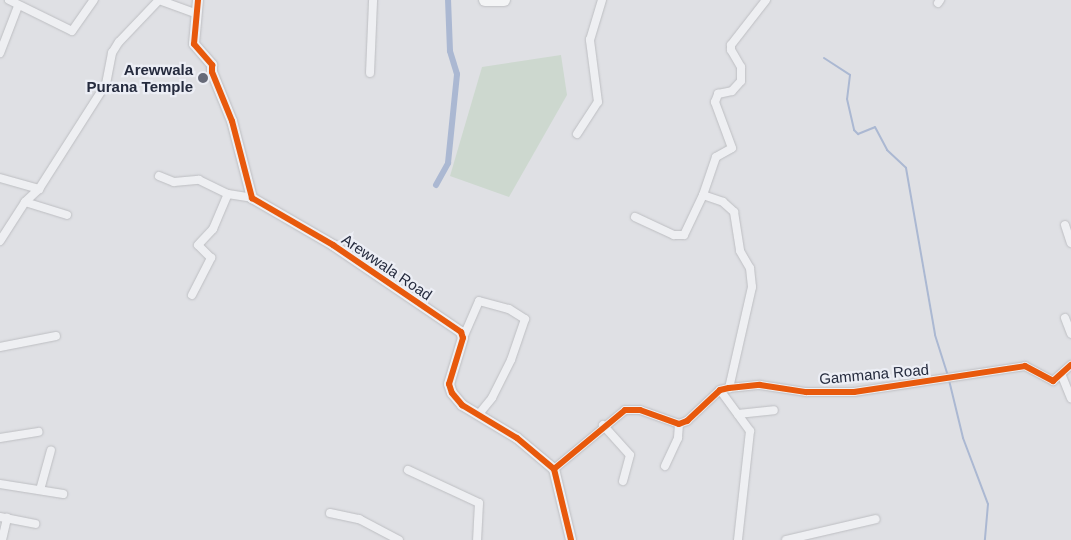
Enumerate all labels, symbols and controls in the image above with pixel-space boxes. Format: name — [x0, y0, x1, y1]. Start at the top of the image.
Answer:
place label: Arewwala Purana Temple — [87, 60, 193, 95]
marker: Arewwala Purana Temple — [197, 72, 209, 84]
street label: Arewwala Road — [338, 230, 436, 304]
street label: Gammana Road — [818, 360, 930, 388]

